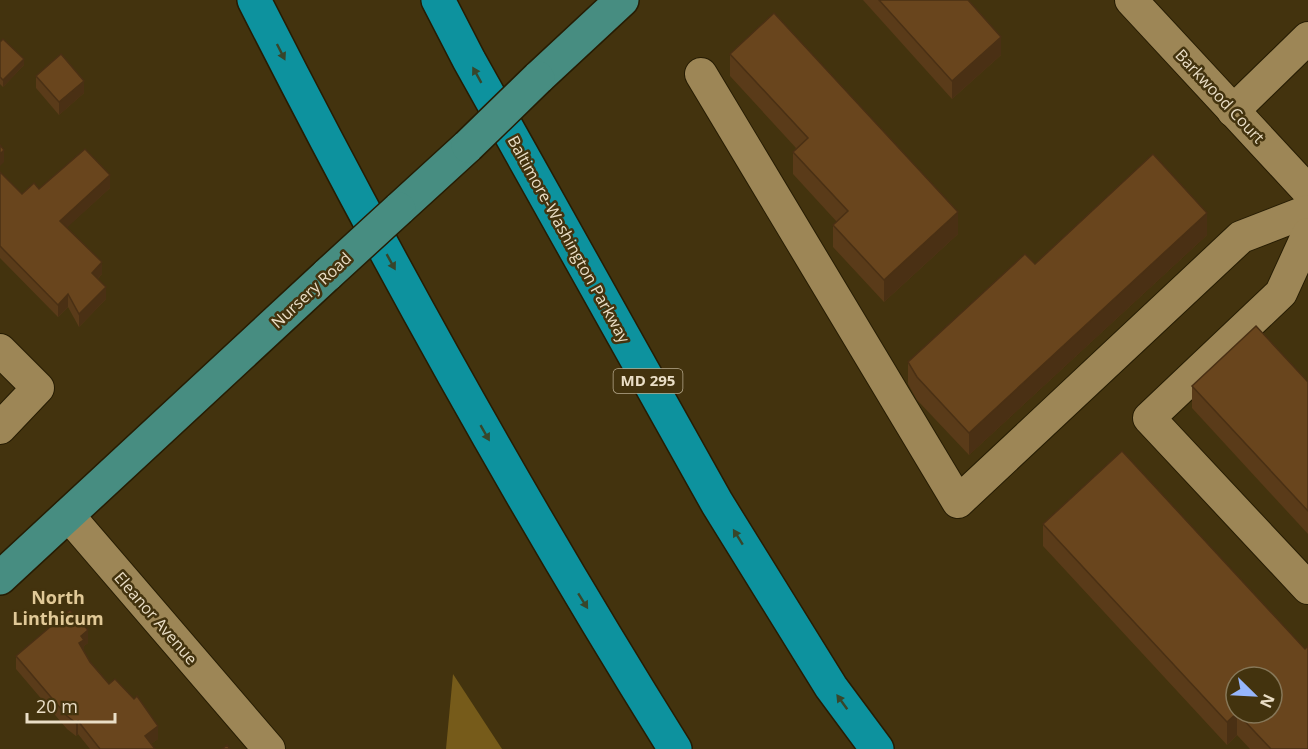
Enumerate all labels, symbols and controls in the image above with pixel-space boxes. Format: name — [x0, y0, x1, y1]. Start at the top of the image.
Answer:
one-way arrow — [276, 44, 285, 61]
street label: Barkwood Court — [1171, 44, 1270, 148]
one-way arrow — [472, 66, 482, 83]
street label: Baltimore-Washington Parkway — [503, 131, 636, 347]
street label: Nursery Road — [266, 247, 356, 333]
one-way arrow — [386, 254, 396, 271]
road number: MD 295 — [614, 369, 682, 393]
one-way arrow — [480, 425, 490, 442]
one-way arrow — [733, 529, 744, 545]
street label: Eleanor Avenue — [109, 567, 203, 669]
district label: North Linthicum — [12, 585, 104, 630]
one-way arrow — [577, 593, 588, 609]
north arrow — [1224, 665, 1284, 725]
scale bar — [27, 686, 116, 724]
text: N — [1255, 691, 1280, 712]
text: 20 m — [36, 694, 78, 718]
one-way arrow — [837, 694, 849, 709]

